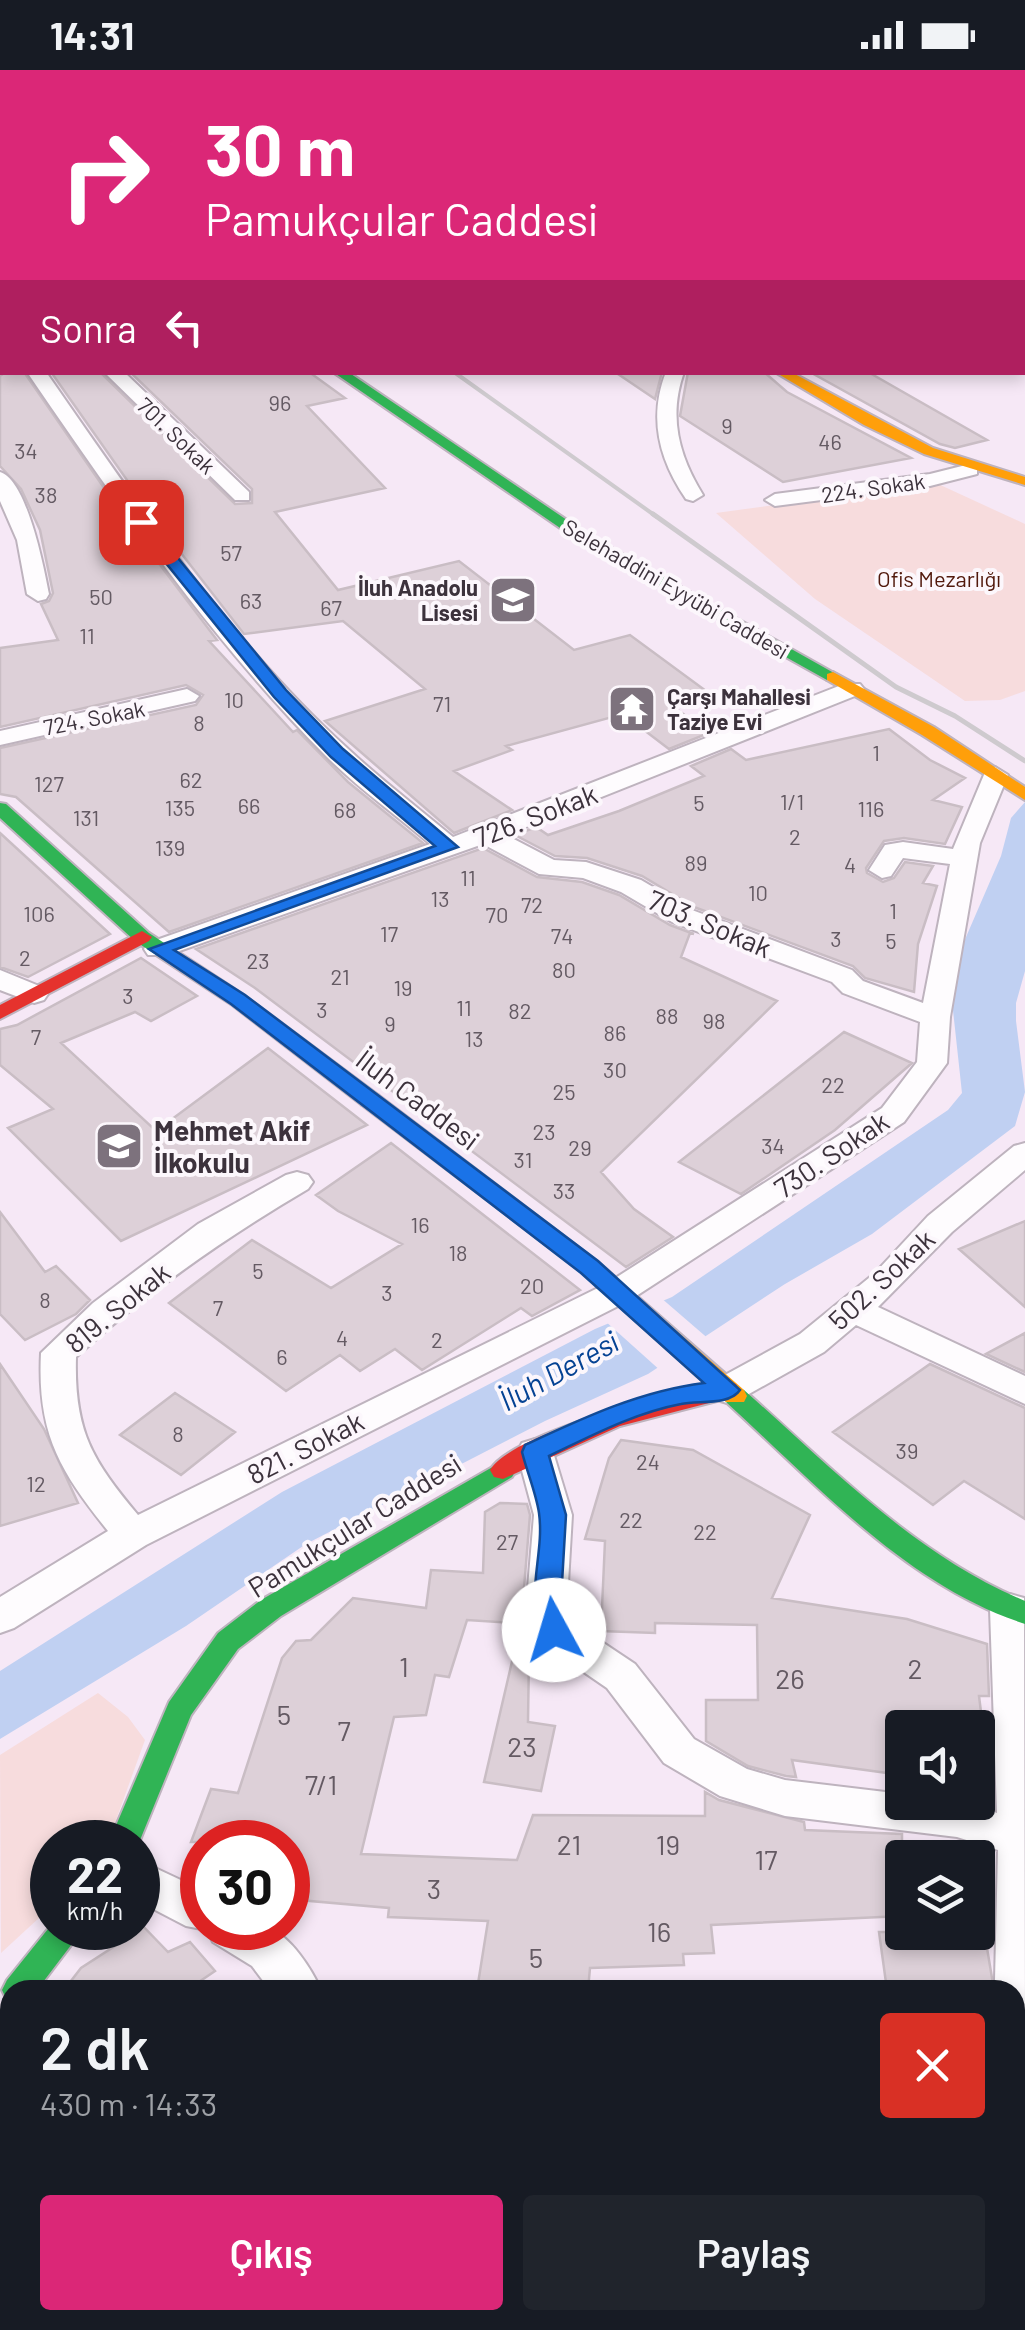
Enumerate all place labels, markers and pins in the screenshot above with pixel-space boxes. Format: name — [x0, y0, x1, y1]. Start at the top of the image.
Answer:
pin — [99, 480, 184, 565]
place label: İluh Anadolu Lisesi — [358, 574, 478, 625]
school or university icon: İluh Anadolu Lisesi — [487, 574, 539, 626]
temple icon: Çarşı Mahallesi Taziye Evi — [606, 683, 658, 735]
place label: Çarşı Mahallesi Taziye Evi — [667, 683, 811, 734]
place label: Mehmet Akif İlkokulu — [154, 1113, 310, 1179]
school or university icon: Mehmet Akif İlkokulu — [93, 1120, 145, 1172]

